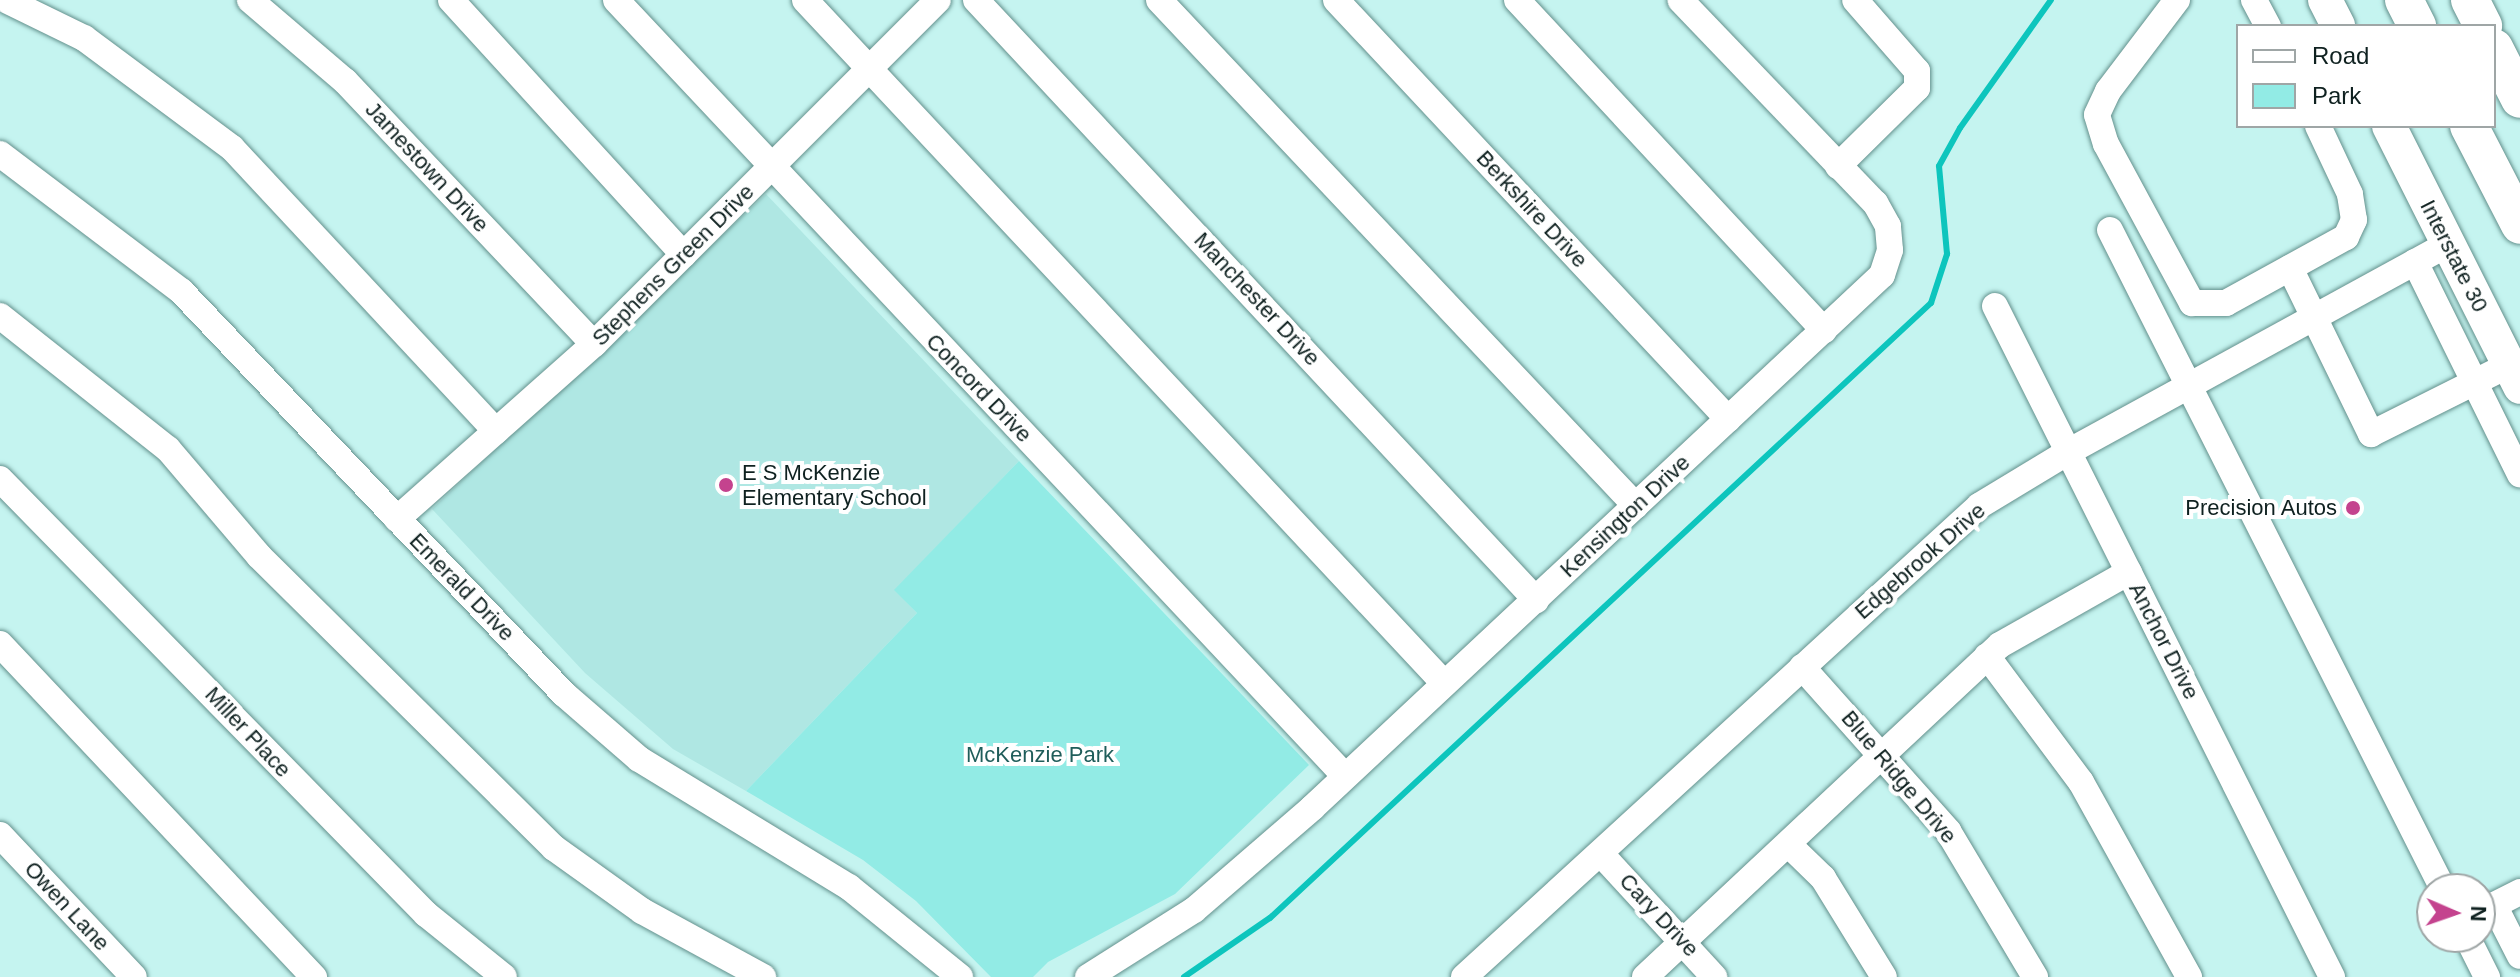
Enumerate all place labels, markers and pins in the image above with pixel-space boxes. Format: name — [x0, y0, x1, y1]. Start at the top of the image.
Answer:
place label: E S McKenzie Elementary School — [742, 459, 927, 510]
marker: E S McKenzie Elementary School — [717, 476, 735, 494]
place label: Precision Autos — [2184, 495, 2337, 521]
marker: Precision Autos — [2344, 499, 2362, 517]

